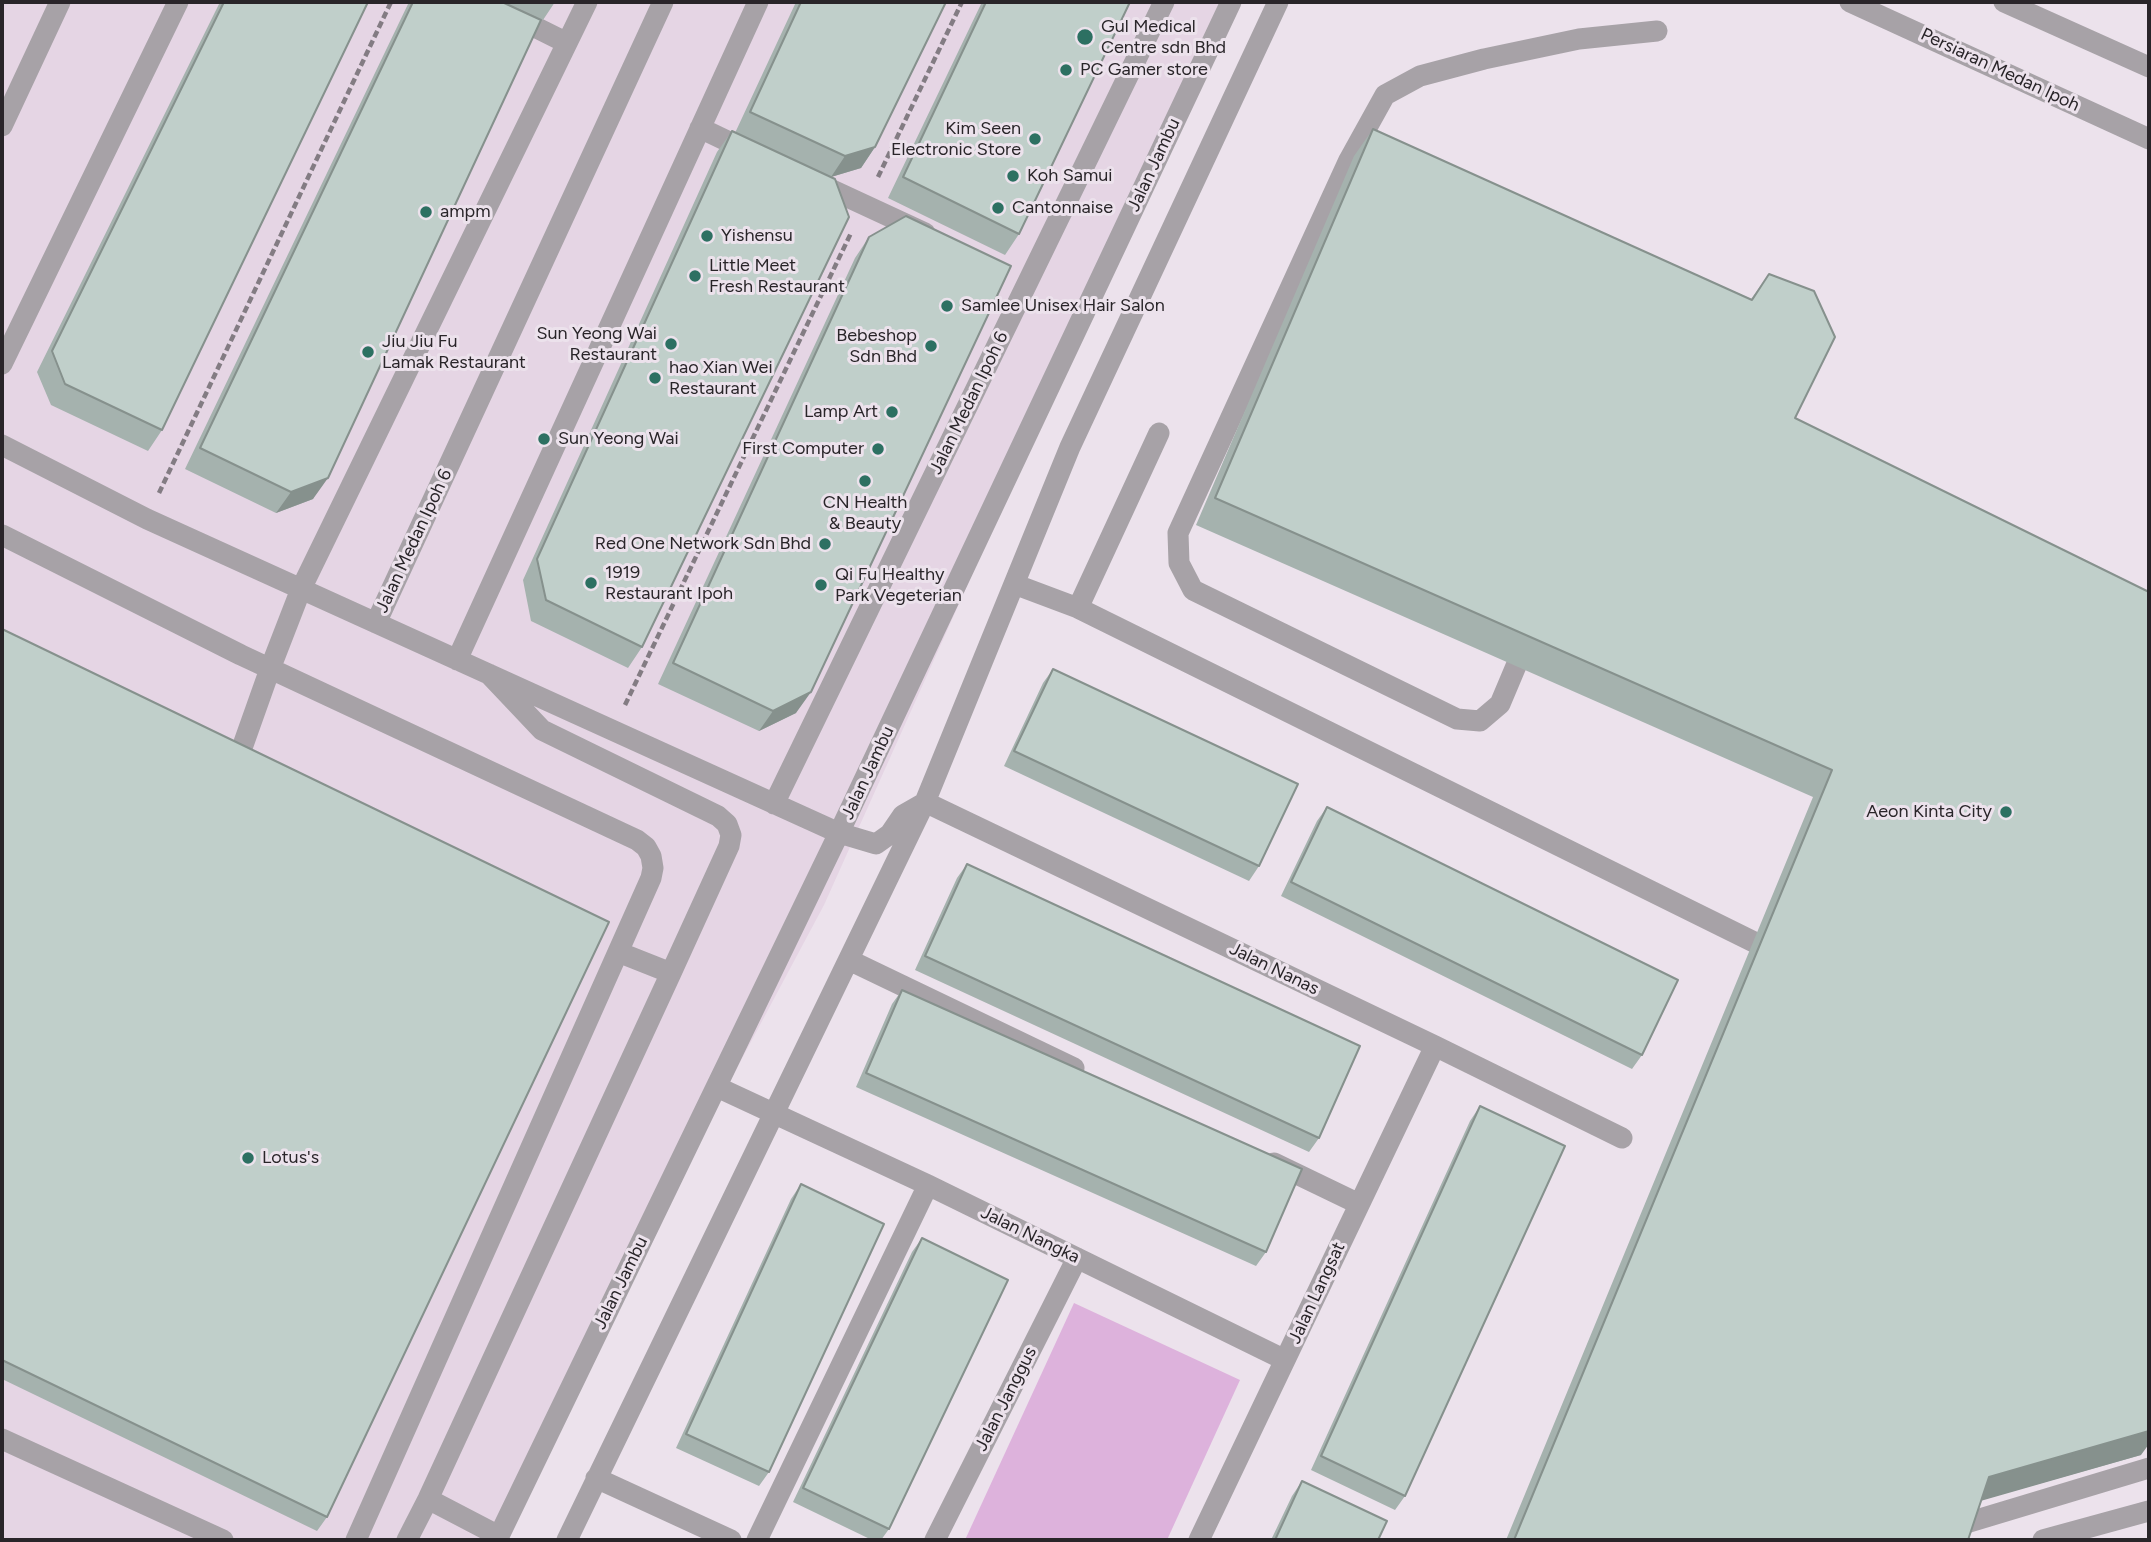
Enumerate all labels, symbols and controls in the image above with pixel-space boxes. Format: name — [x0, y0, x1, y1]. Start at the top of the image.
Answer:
place label: Gul Medical Centre sdn Bhd — [1101, 16, 1226, 58]
street label: Persiaran Medan Ipoh — [1917, 24, 2083, 116]
marker: Gul Medical Centre sdn Bhd — [1075, 27, 1095, 47]
place label: PC Gamer store — [1080, 59, 1208, 81]
marker: PC Gamer store — [1058, 62, 1074, 78]
street label: Jalan Jambu — [1123, 115, 1185, 215]
place label: Kim Seen Electronic Store — [891, 118, 1021, 160]
marker: Kim Seen Electronic Store — [1027, 131, 1043, 147]
place label: Koh Samui — [1027, 165, 1113, 187]
marker: Koh Samui — [1005, 168, 1021, 184]
place label: Cantonnaise — [1012, 197, 1113, 219]
marker: Cantonnaise — [990, 200, 1006, 216]
place label: ampm — [440, 201, 490, 223]
marker: ampm — [418, 204, 434, 220]
place label: Yishensu — [721, 225, 793, 247]
marker: Yishensu — [699, 228, 715, 244]
place label: Little Meet Fresh Restaurant — [709, 255, 845, 298]
marker: Little Meet Fresh Restaurant — [687, 268, 703, 284]
place label: Samlee Unisex Hair Salon — [961, 295, 1165, 317]
marker: Samlee Unisex Hair Salon — [939, 298, 955, 314]
place label: Sun Yeong Wai Restaurant — [536, 323, 657, 366]
place label: Bebeshop Sdn Bhd — [836, 325, 917, 368]
street label: Jalan Medan Ipoh 6 — [925, 328, 1013, 478]
place label: Jiu Jiu Fu Lamak Restaurant — [382, 331, 526, 374]
marker: Sun Yeong Wai Restaurant — [663, 336, 679, 352]
marker: Bebeshop Sdn Bhd — [923, 338, 939, 354]
marker: Jiu Jiu Fu Lamak Restaurant — [360, 344, 376, 360]
place label: hao Xian Wei Restaurant — [669, 357, 773, 400]
marker: hao Xian Wei Restaurant — [647, 370, 663, 386]
place label: Lamp Art — [804, 401, 878, 423]
marker: Lamp Art — [884, 404, 900, 420]
place label: Sun Yeong Wai — [558, 428, 679, 450]
marker: Sun Yeong Wai — [536, 431, 552, 447]
place label: First Computer — [742, 438, 864, 460]
marker: First Computer — [870, 441, 886, 457]
street label: Jalan Medan Ipoh 6 — [371, 466, 457, 616]
marker: CN Health & Beauty — [857, 473, 873, 489]
place label: CN Health & Beauty — [823, 492, 907, 534]
place label: Red One Network Sdn Bhd — [595, 533, 811, 555]
marker: Red One Network Sdn Bhd — [817, 536, 833, 552]
place label: 1919 Restaurant Ipoh — [605, 562, 733, 604]
place label: Qi Fu Healthy Park Vegeterian — [835, 564, 962, 606]
marker: 1919 Restaurant Ipoh — [583, 575, 599, 591]
marker: Qi Fu Healthy Park Vegeterian — [813, 577, 829, 593]
street label: Jalan Jambu — [837, 723, 899, 823]
place label: Aeon Kinta City — [1866, 801, 1992, 823]
marker: Aeon Kinta City — [1998, 804, 2014, 820]
street label: Jalan Nanas — [1226, 938, 1322, 1000]
place label: Lotus's — [262, 1147, 319, 1169]
marker: Lotus's — [240, 1150, 256, 1166]
street label: Jalan Nangka — [977, 1202, 1083, 1268]
street label: Jalan Jambu — [589, 1233, 653, 1333]
street label: Jalan Langsat — [1284, 1239, 1350, 1347]
street label: Jalan Janggus — [970, 1343, 1042, 1455]

